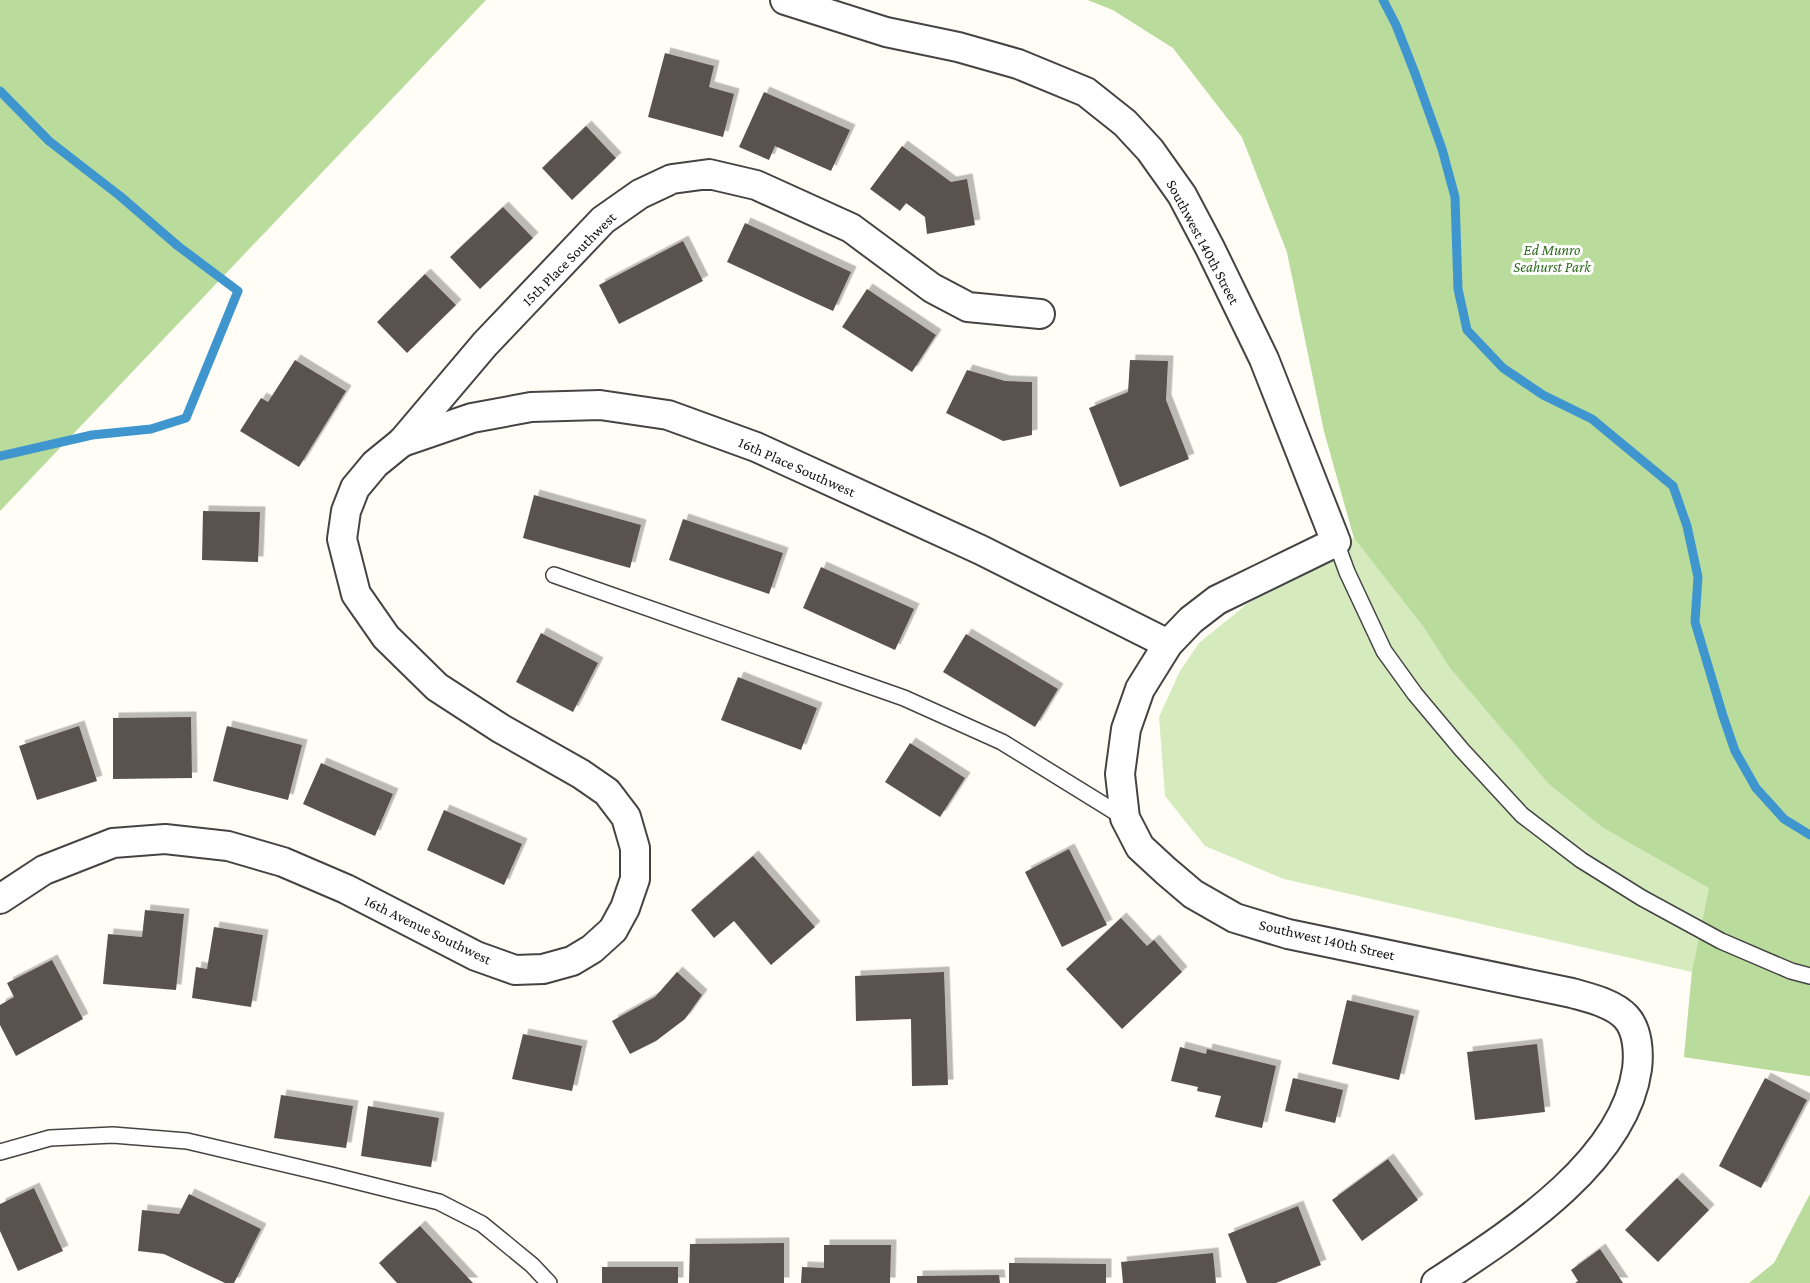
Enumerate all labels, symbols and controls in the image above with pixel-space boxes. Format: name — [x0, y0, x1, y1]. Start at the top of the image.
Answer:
street label: Southwest 140th Street — [1163, 177, 1243, 308]
street label: 15th Place Southwest — [519, 208, 620, 309]
park label: Ed Munro Seahurst Park — [1513, 242, 1592, 275]
street label: 16th Place Southwest — [736, 434, 859, 500]
street label: 16th Avenue Southwest — [362, 892, 495, 968]
street label: Southwest 140th Street — [1258, 917, 1397, 964]

